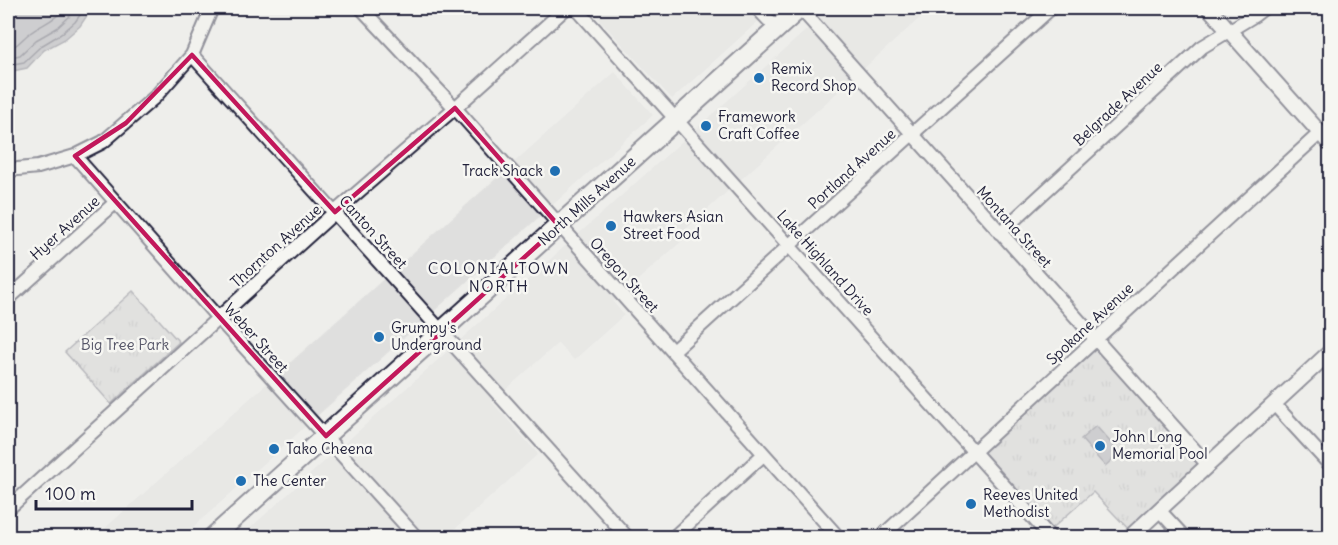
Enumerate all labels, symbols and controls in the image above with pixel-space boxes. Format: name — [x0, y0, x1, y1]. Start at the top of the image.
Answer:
street label: Belgrade Avenue — [1069, 58, 1166, 150]
place label: Remix Record Shop — [771, 59, 857, 95]
marker: Remix Record Shop — [752, 71, 766, 85]
place label: Framework Craft Coffee — [718, 107, 800, 143]
marker: Framework Craft Coffee — [699, 119, 713, 133]
street label: Portland Avenue — [804, 124, 899, 213]
street label: North Mills Avenue — [534, 152, 639, 249]
place label: Track Shack — [462, 161, 543, 180]
marker: Track Shack — [548, 164, 562, 178]
street label: Montana Street — [973, 182, 1056, 271]
street label: Hyer Avenue — [26, 191, 103, 264]
street label: Canton Street — [335, 191, 411, 272]
street label: Thornton Avenue — [226, 200, 325, 291]
street label: Lake Highland Drive — [773, 206, 878, 319]
place label: Hawkers Asian Street Food — [623, 207, 724, 243]
marker: Hawkers Asian Street Food — [604, 219, 618, 233]
street label: Oregon Street — [586, 233, 663, 316]
district label: COLONIALTOWN NORTH — [428, 258, 570, 296]
street label: Spokane Avenue — [1042, 278, 1137, 369]
street label: Weber Street — [220, 299, 293, 376]
place label: Grumpy's Underground — [391, 318, 482, 354]
marker: Grumpy's Underground — [372, 330, 386, 344]
park label: Big Tree Park — [81, 335, 170, 354]
place label: John Long Memorial Pool — [1112, 427, 1208, 463]
place label: Tako Cheena — [286, 439, 373, 458]
marker: John Long Memorial Pool — [1093, 439, 1107, 453]
marker: Tako Cheena — [267, 442, 281, 456]
place label: The Center — [253, 471, 326, 490]
scale bar — [36, 473, 192, 511]
marker: The Center — [234, 474, 248, 488]
text: 100 m — [45, 482, 96, 505]
place label: Reeves United Methodist — [983, 485, 1078, 521]
marker: Reeves United Methodist — [964, 497, 978, 511]

